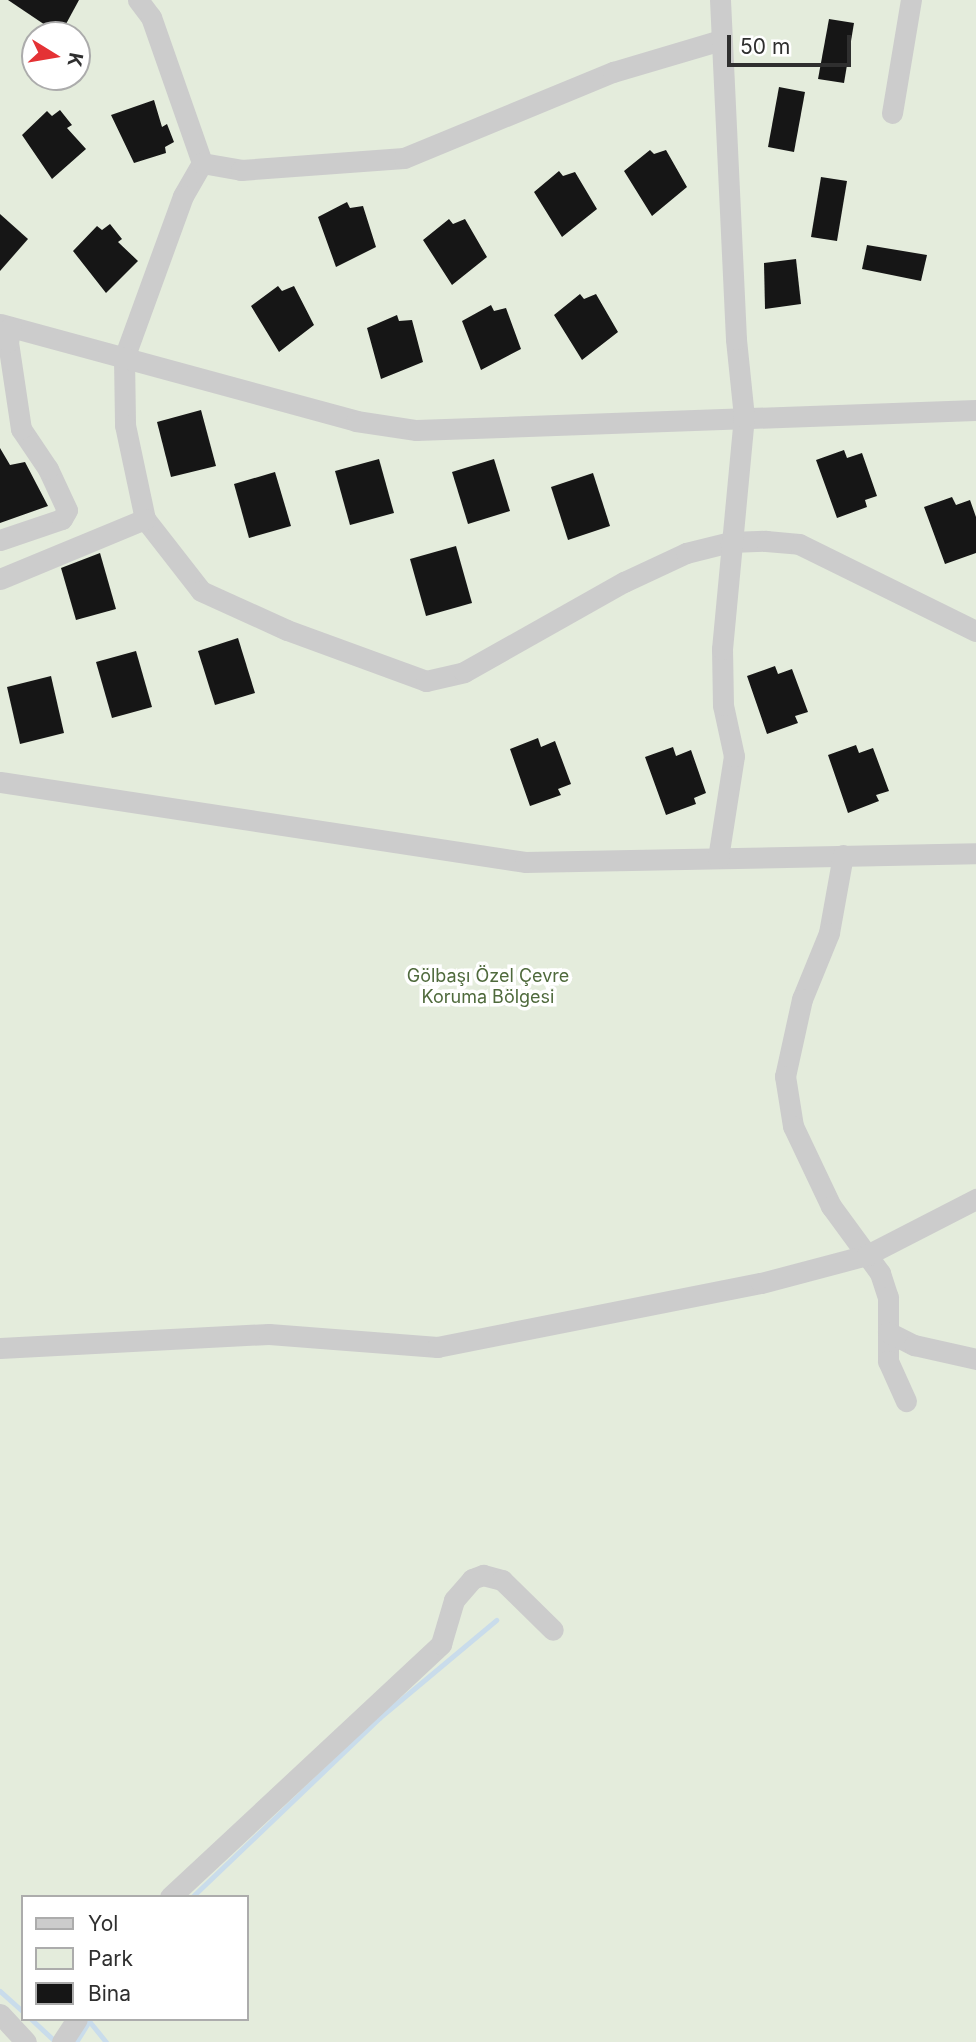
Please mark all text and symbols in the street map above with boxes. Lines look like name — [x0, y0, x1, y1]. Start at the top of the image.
north arrow — [21, 21, 91, 91]
scale bar — [731, 21, 855, 65]
text: 50 m — [740, 34, 790, 59]
text: K — [63, 51, 88, 69]
park label: Gölbaşı Özel Çevre Koruma Bölgesi — [407, 966, 569, 1009]
legend — [21, 1895, 248, 2021]
text: Yol — [88, 1911, 118, 1936]
text: Park — [88, 1946, 133, 1971]
text: Bina — [88, 1981, 131, 2006]

